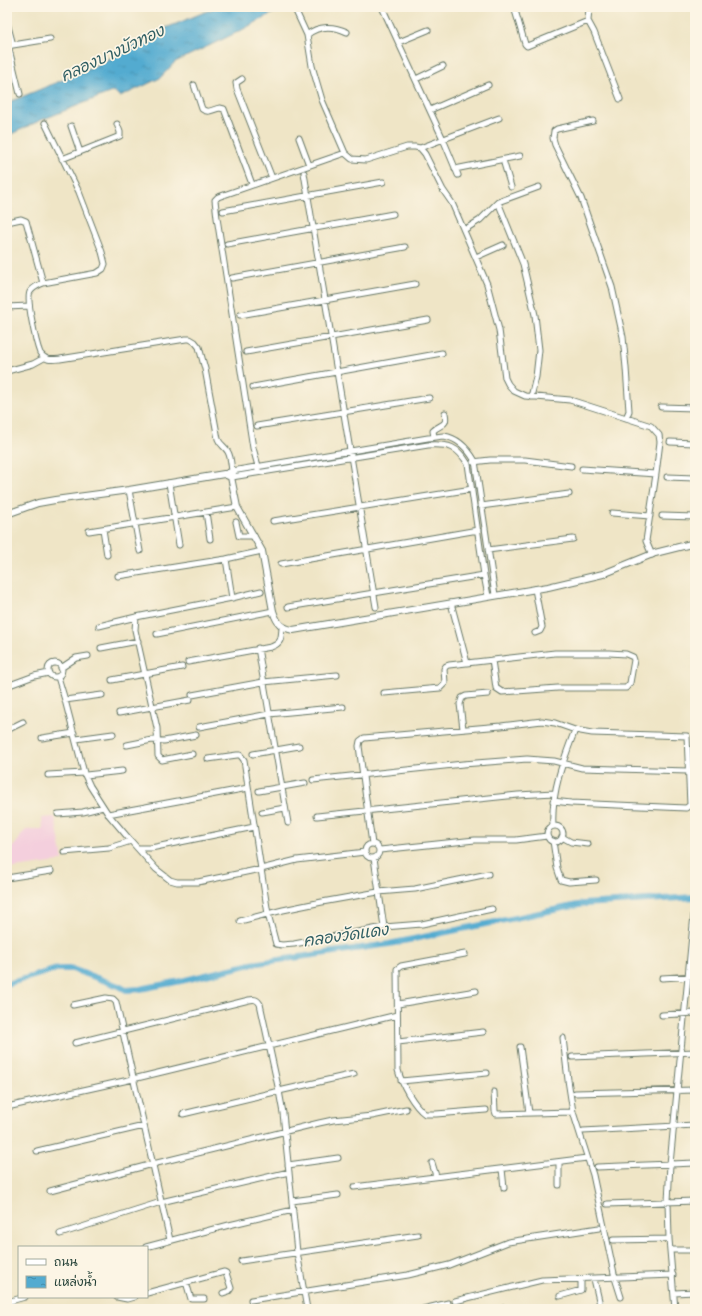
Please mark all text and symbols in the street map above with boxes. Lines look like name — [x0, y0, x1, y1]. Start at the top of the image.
water label: คลองบางบัวทอง — [57, 20, 170, 89]
water label: คลองวัดแดง — [302, 919, 392, 954]
legend — [18, 1246, 148, 1298]
text: ถนน — [54, 1255, 78, 1272]
text: แหล่งน้ำ — [54, 1271, 97, 1292]

